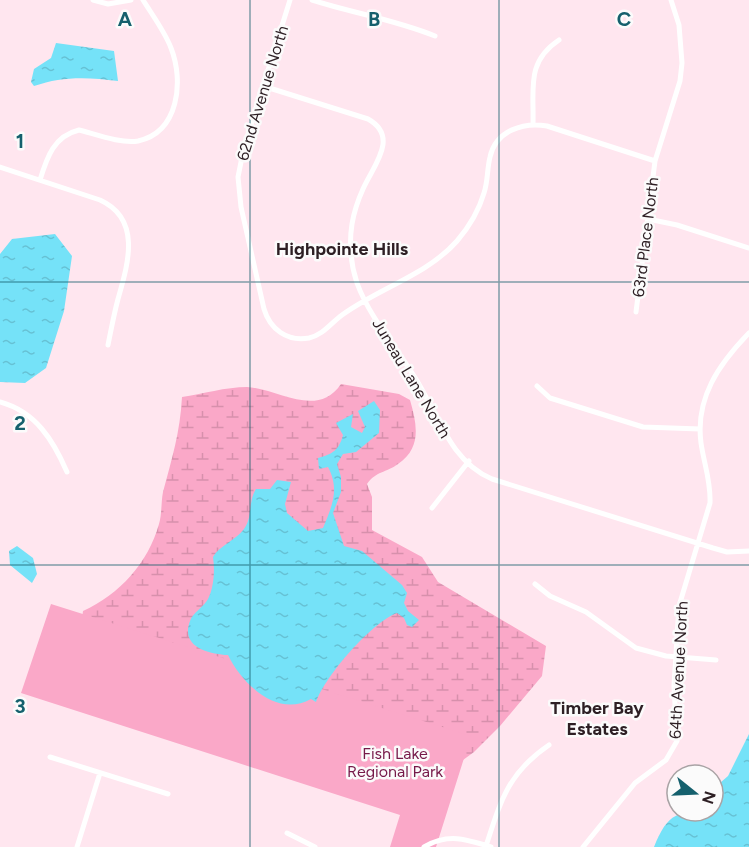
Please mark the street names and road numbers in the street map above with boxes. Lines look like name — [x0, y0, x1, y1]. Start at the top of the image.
street label: 62nd Avenue North — [233, 23, 292, 163]
street label: 63rd Place North — [629, 176, 662, 298]
street label: Juneau Lane North — [368, 315, 455, 442]
street label: 64th Avenue North — [665, 601, 692, 739]

